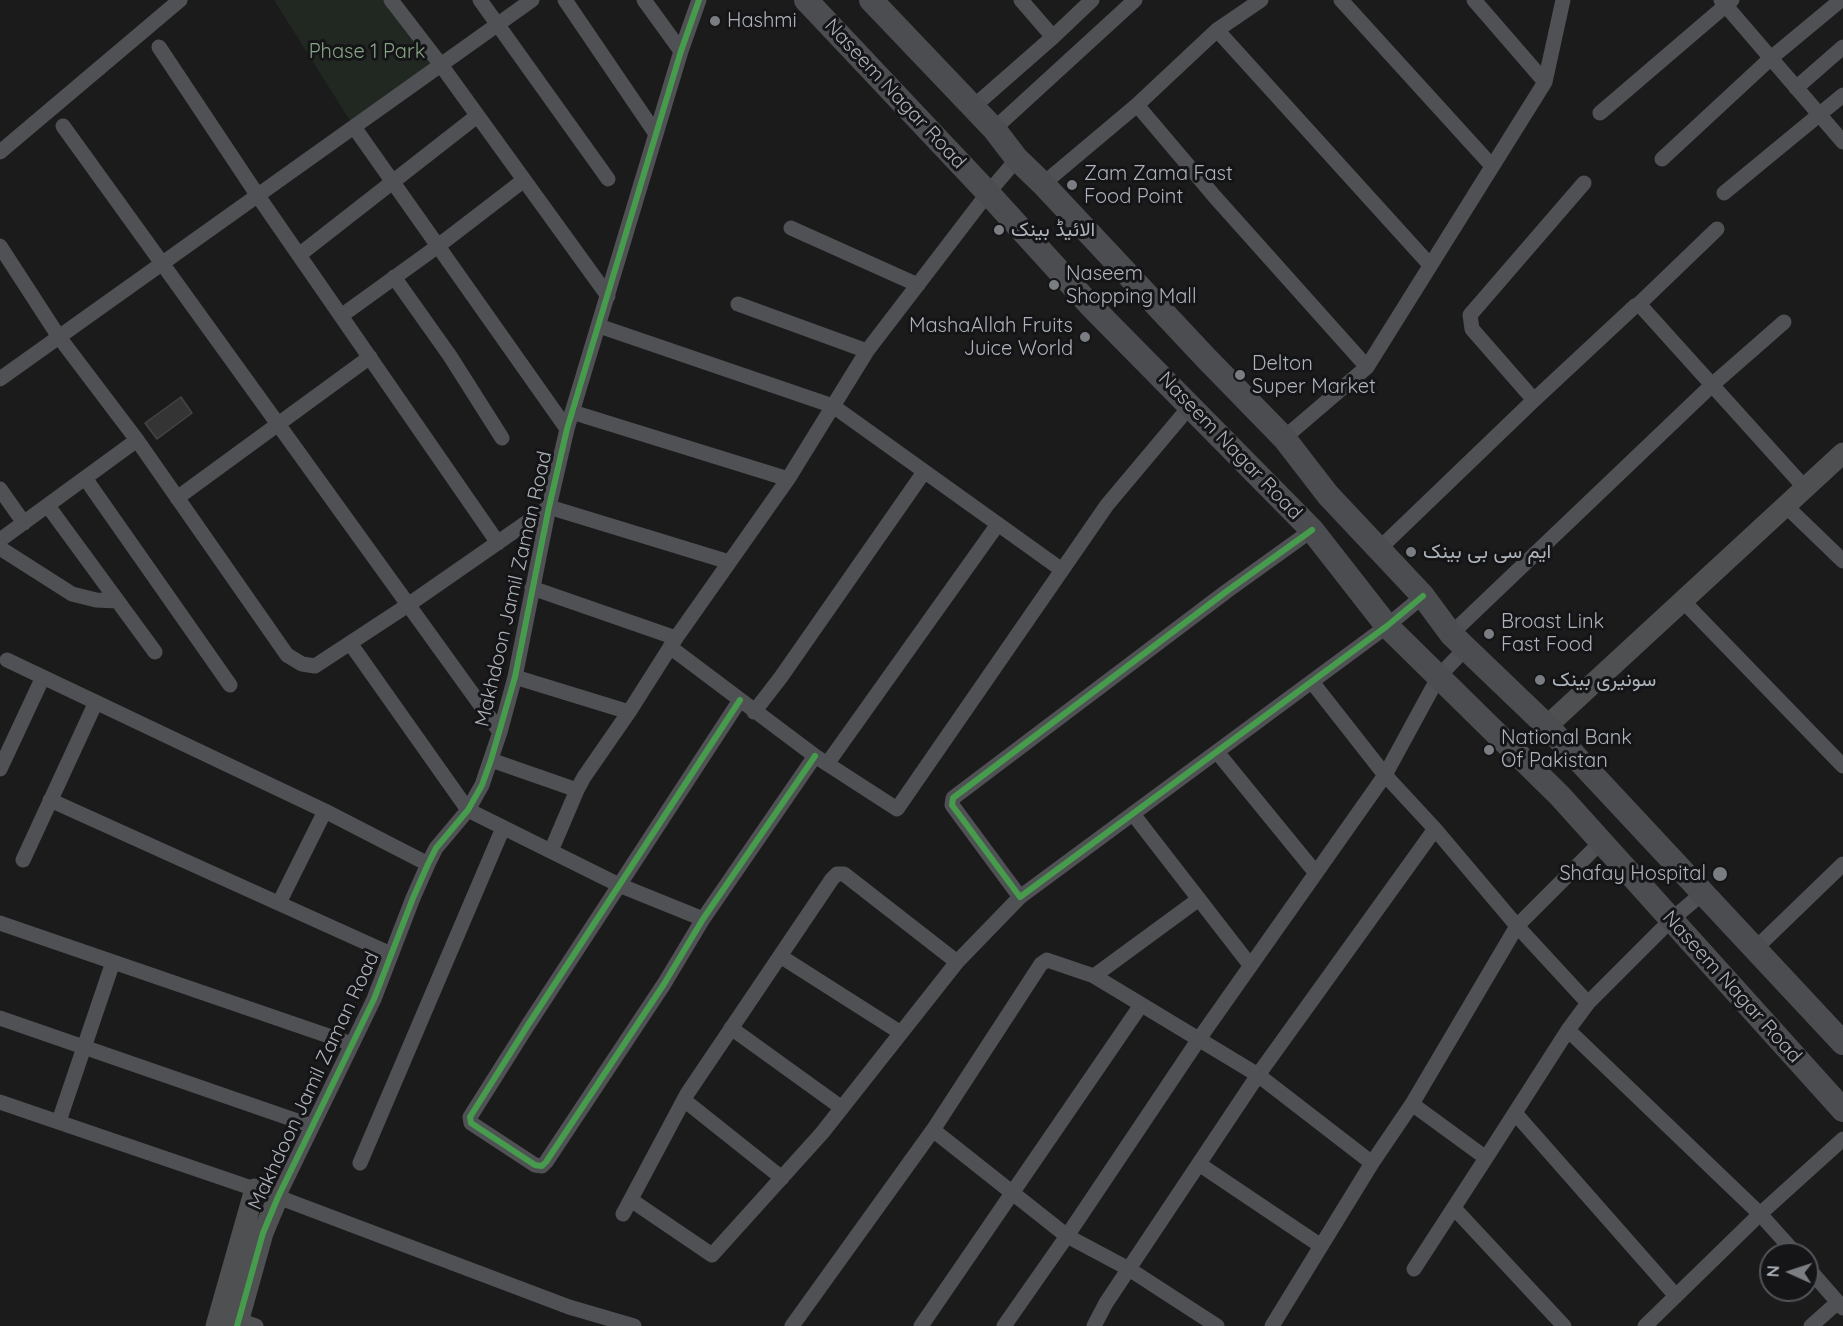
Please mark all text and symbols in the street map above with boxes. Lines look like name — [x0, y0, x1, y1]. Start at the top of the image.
place label: Hashmi — [727, 9, 797, 33]
marker: Hashmi — [708, 14, 722, 28]
street label: Naseem Nagar Road — [819, 14, 971, 174]
park label: Phase 1 Park — [309, 40, 425, 64]
place label: Zam Zama Fast Food Point — [1084, 162, 1233, 209]
marker: Zam Zama Fast Food Point — [1065, 178, 1079, 192]
place label: الائیڈ بینک — [1011, 218, 1095, 242]
marker: الائیڈ بینک — [992, 223, 1006, 237]
place label: Naseem Shopping Mall — [1066, 262, 1197, 309]
marker: Naseem Shopping Mall — [1047, 278, 1061, 292]
place label: MashaAllah Fruits Juice World — [909, 314, 1073, 361]
marker: MashaAllah Fruits Juice World — [1078, 330, 1092, 344]
place label: Delton Super Market — [1252, 352, 1376, 399]
street label: Naseem Nagar Road — [1153, 367, 1307, 525]
marker: Delton Super Market — [1233, 368, 1247, 382]
street label: Makhdoon Jamil Zaman Road — [471, 449, 557, 729]
place label: ایم سی بی بینک — [1423, 540, 1551, 564]
marker: ایم سی بی بینک — [1404, 545, 1418, 559]
place label: Broast Link Fast Food — [1501, 610, 1604, 657]
marker: Broast Link Fast Food — [1482, 627, 1496, 641]
place label: سونیری بینک — [1552, 668, 1656, 692]
marker: سونیری بینک — [1533, 673, 1547, 687]
place label: National Bank Of Pakistan — [1501, 726, 1632, 773]
marker: National Bank Of Pakistan — [1482, 743, 1496, 757]
place label: Shafay Hospital — [1559, 862, 1706, 886]
marker: Shafay Hospital — [1711, 865, 1729, 883]
street label: Naseem Nagar Road — [1657, 906, 1807, 1068]
street label: Makhdoon Jamil Zaman Road — [244, 948, 384, 1214]
north arrow — [1759, 1242, 1819, 1302]
text: N — [1763, 1265, 1783, 1278]

